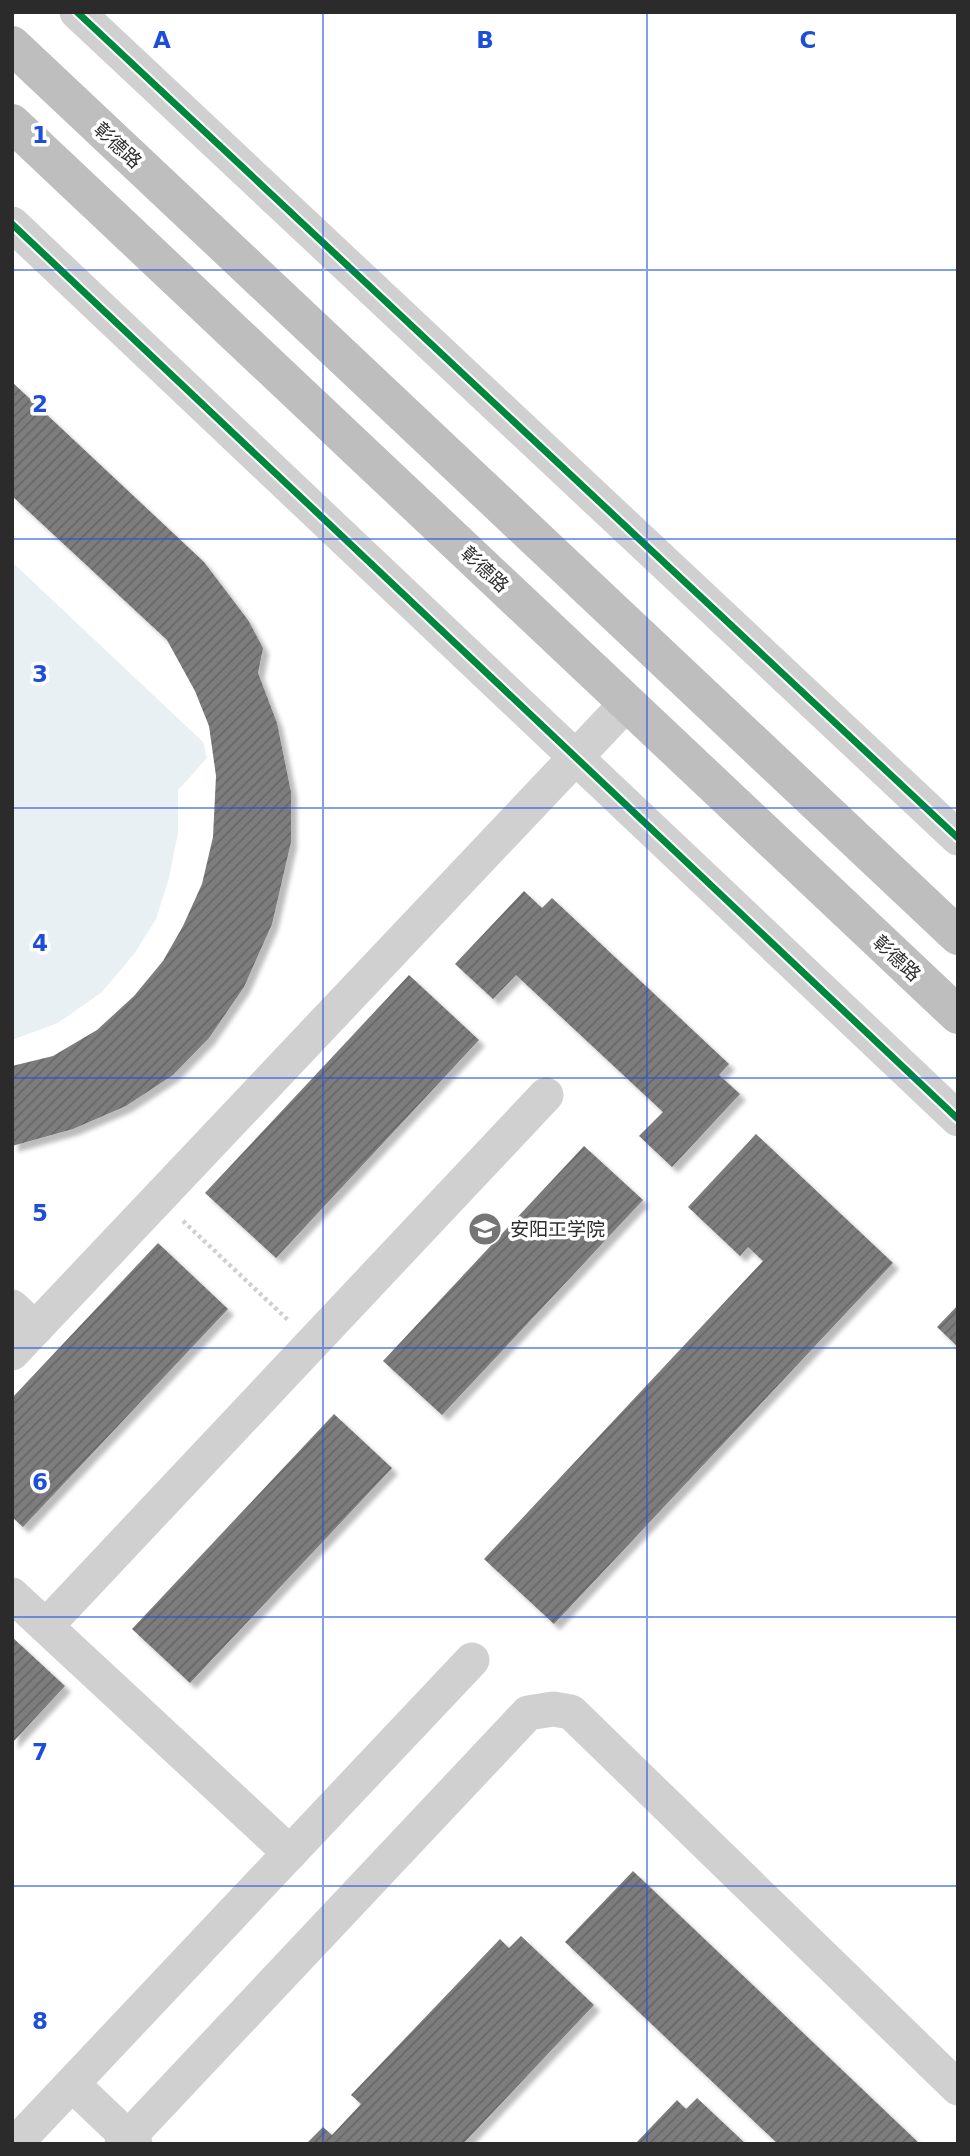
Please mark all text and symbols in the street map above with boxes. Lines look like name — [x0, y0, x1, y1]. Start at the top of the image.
text: A — [153, 27, 171, 53]
text: B — [476, 27, 494, 53]
text: C — [800, 27, 816, 53]
street label: 彰德路 — [90, 118, 146, 172]
text: 1 — [32, 122, 48, 148]
text: 2 — [32, 391, 48, 417]
street label: 彰德路 — [457, 542, 513, 596]
text: 3 — [32, 661, 48, 687]
text: 4 — [32, 930, 48, 956]
street label: 彰德路 — [869, 931, 925, 985]
text: 5 — [32, 1200, 48, 1226]
school or university icon: 安阳工学院 — [466, 1210, 504, 1248]
place label: 安阳工学院 — [510, 1218, 605, 1240]
text: 6 — [32, 1469, 48, 1495]
text: 7 — [32, 1739, 48, 1765]
text: 8 — [32, 2008, 48, 2034]

